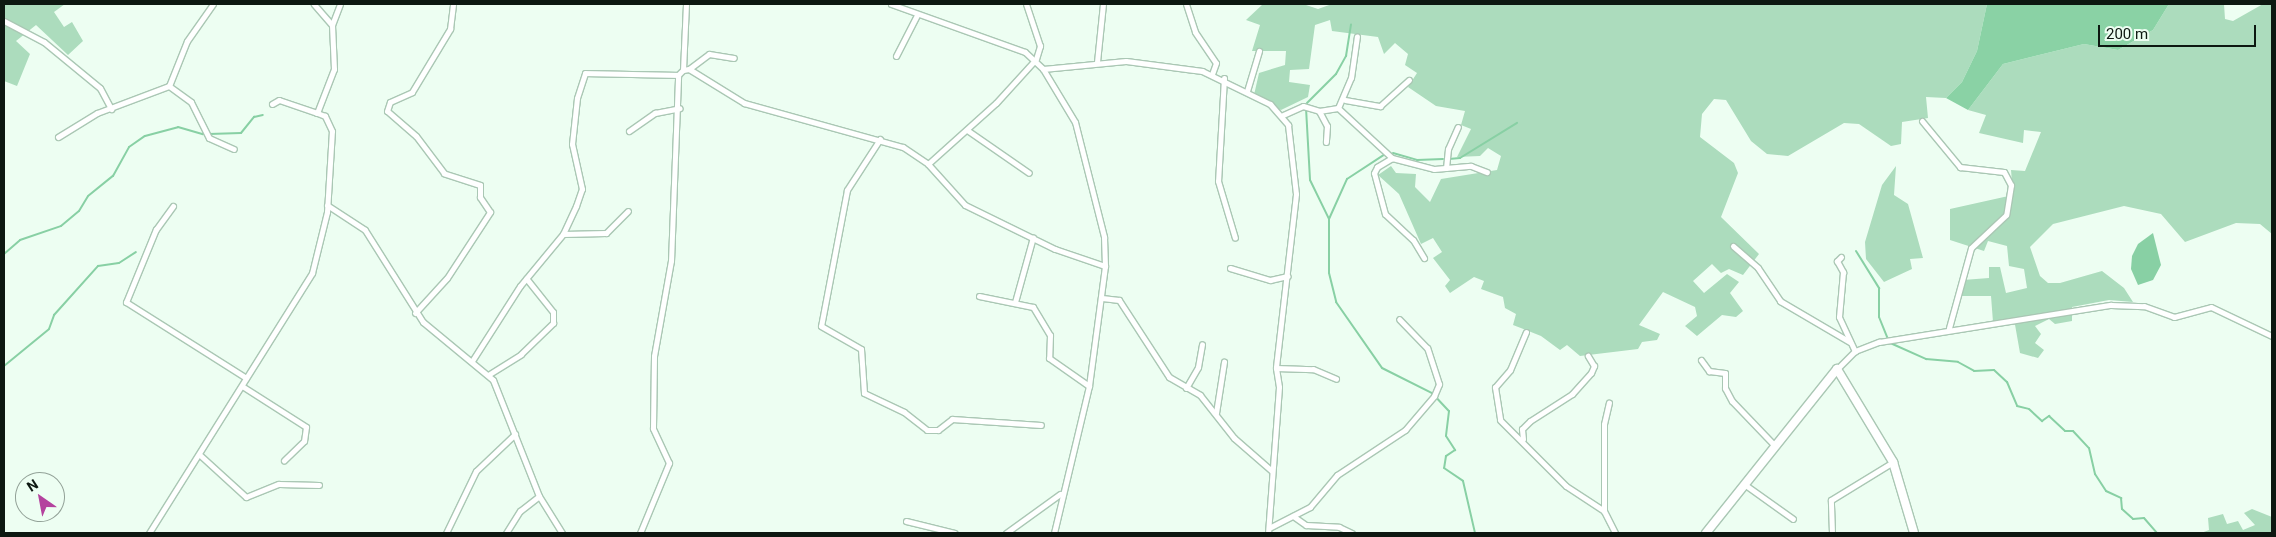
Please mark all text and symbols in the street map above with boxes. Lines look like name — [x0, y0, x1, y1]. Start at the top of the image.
scale bar — [2101, 15, 2258, 47]
text: 200 m — [2106, 25, 2148, 43]
north arrow — [15, 472, 65, 522]
text: N — [24, 476, 41, 495]

